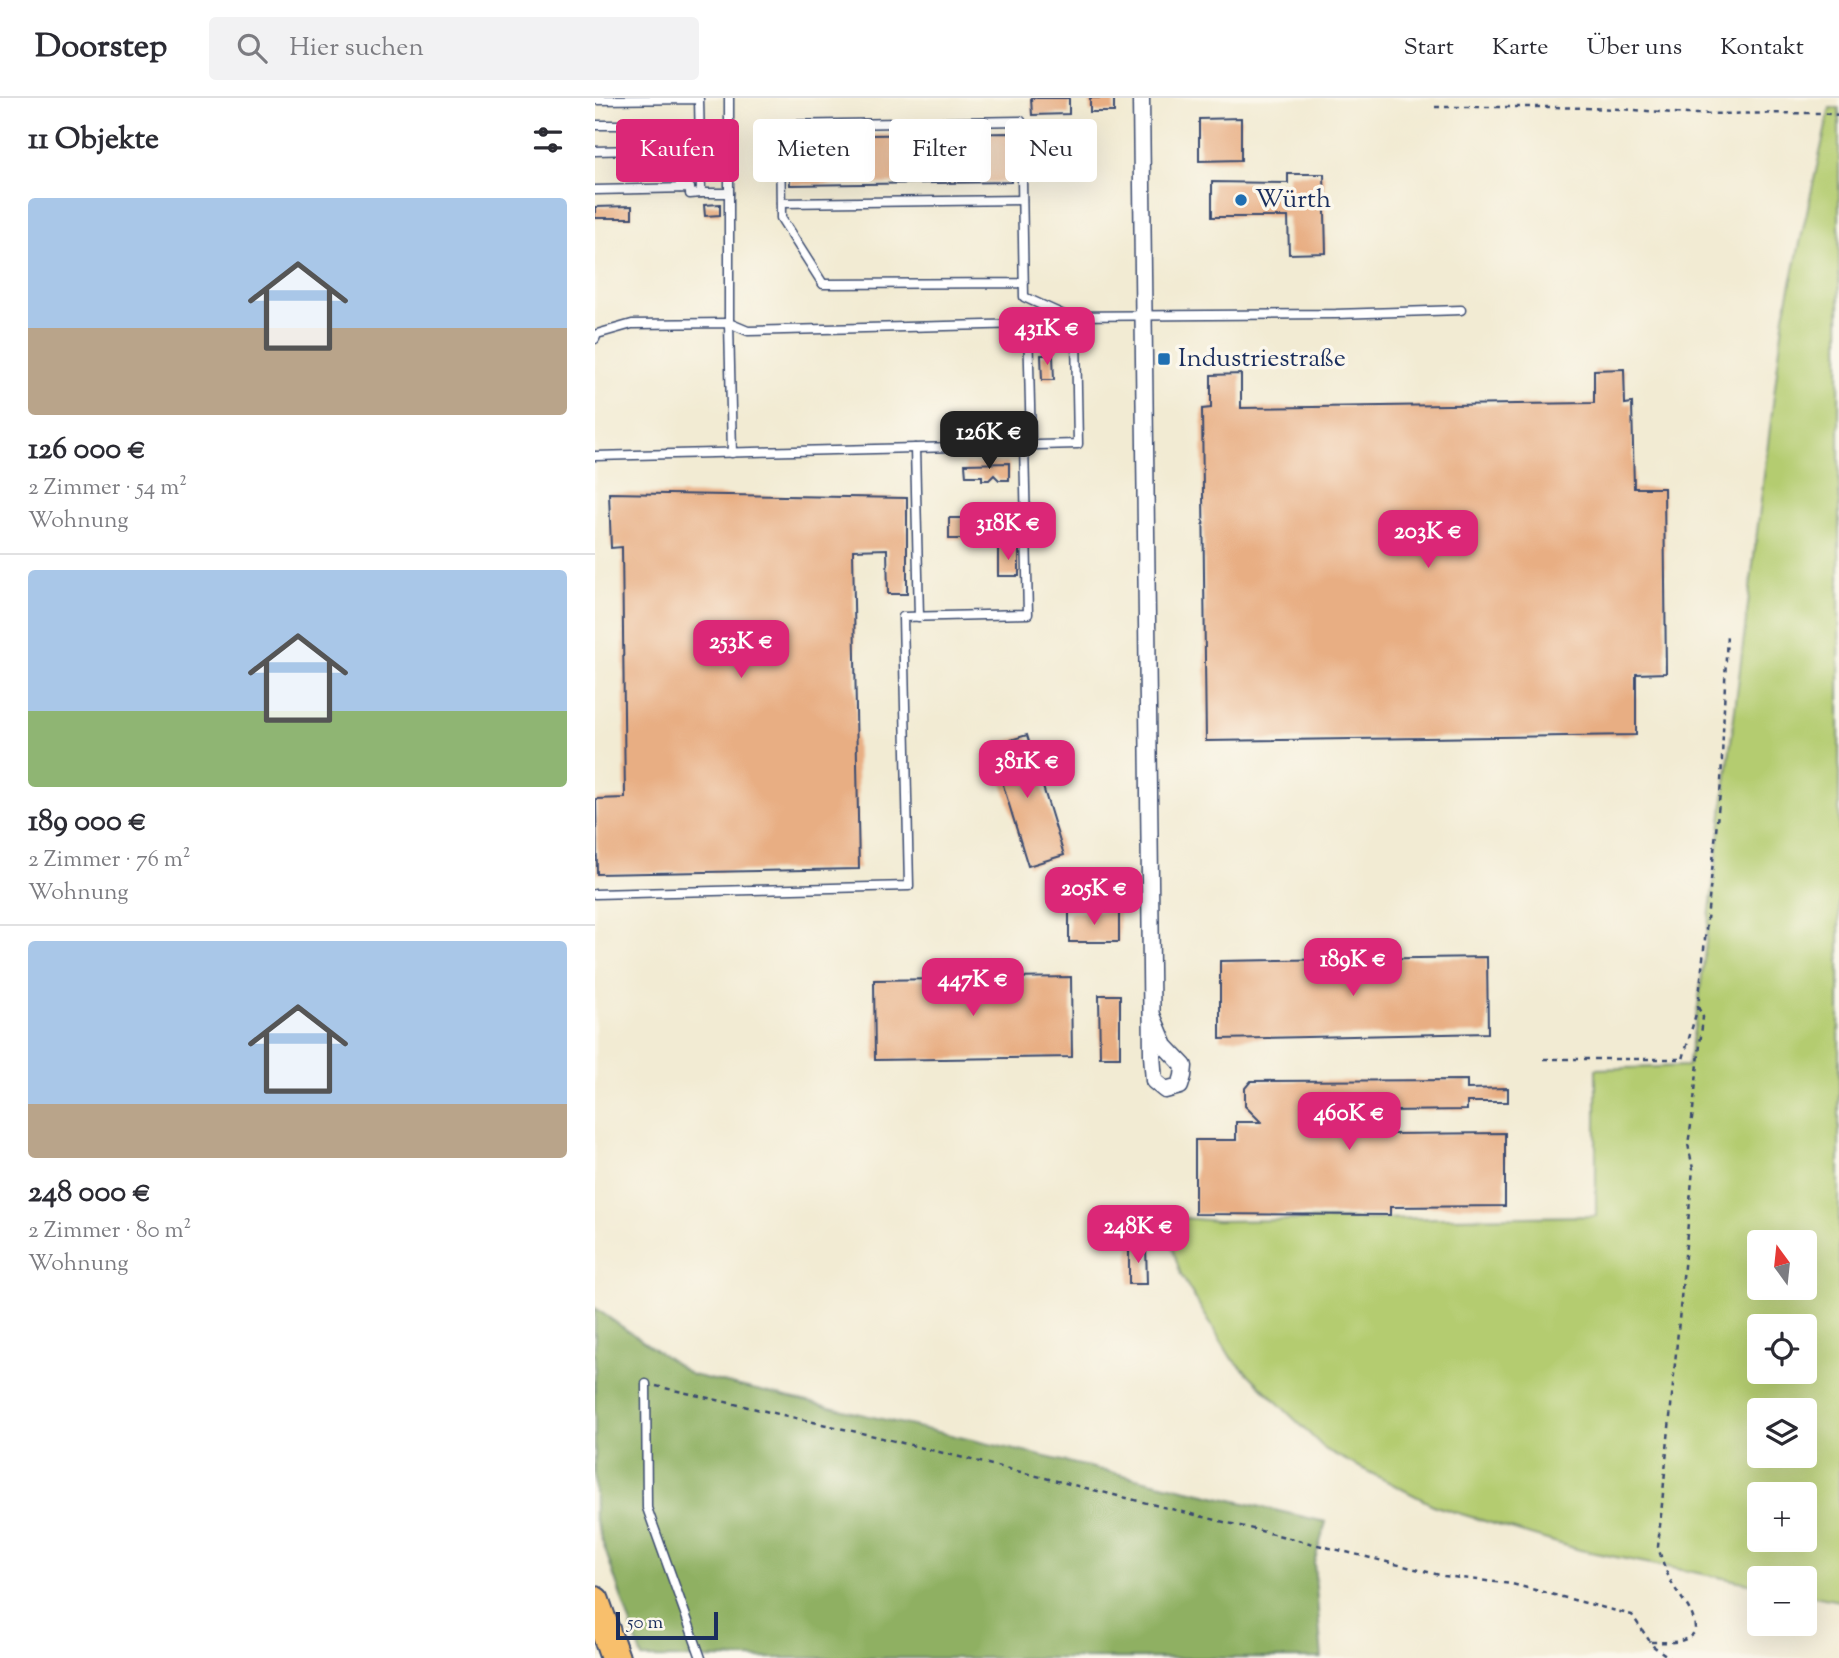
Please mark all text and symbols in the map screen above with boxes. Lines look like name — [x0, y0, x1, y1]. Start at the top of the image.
search box — [209, 17, 699, 80]
text: Doorstep — [35, 24, 167, 72]
icon: search — [233, 29, 271, 67]
text: Hier suchen — [289, 30, 424, 67]
text: Start — [1403, 31, 1454, 65]
text: Karte — [1492, 31, 1548, 65]
text: Über uns — [1586, 31, 1682, 65]
text: Kontakt — [1720, 31, 1804, 65]
text: 11 Objekte — [28, 119, 159, 162]
chip: Kaufen — [616, 119, 739, 182]
chip: Mieten — [753, 119, 875, 182]
chip: Filter — [889, 119, 991, 182]
chip: Neu — [1005, 119, 1097, 182]
icon: filters — [529, 121, 567, 159]
place label: Würth — [1255, 182, 1331, 219]
marker: Würth — [1233, 192, 1249, 208]
icon: home — [235, 243, 361, 369]
pin: 431K € — [990, 308, 1104, 367]
text: 431K € — [1015, 313, 1079, 346]
place label: Industriestraße — [1178, 341, 1346, 378]
marker: Industriestraße — [1156, 351, 1172, 367]
pin: 126K € — [932, 412, 1046, 471]
text: 126K € — [956, 417, 1022, 450]
text: 126 000 € — [28, 429, 146, 472]
text: 2 Zimmer · 54 m² — [28, 472, 187, 505]
pin: 318K € — [951, 503, 1065, 562]
text: Wohnung — [28, 505, 128, 538]
text: 318K € — [976, 508, 1040, 541]
pin: 203K € — [1371, 510, 1485, 570]
text: 203K € — [1394, 516, 1462, 549]
icon: home — [235, 615, 361, 741]
pin: 253K € — [684, 620, 798, 680]
text: 253K € — [709, 626, 773, 659]
pin: 381K € — [970, 740, 1084, 800]
text: 381K € — [995, 746, 1059, 779]
text: 189 000 € — [28, 801, 147, 844]
text: 2 Zimmer · 76 m² — [28, 844, 191, 877]
pin: 205K € — [1037, 868, 1151, 927]
text: 205K € — [1061, 873, 1127, 906]
text: Wohnung — [28, 877, 128, 910]
pin: 189K € — [1296, 939, 1410, 998]
text: 189K € — [1320, 944, 1386, 977]
pin: 447K € — [916, 958, 1030, 1018]
text: 447K € — [938, 964, 1008, 997]
icon: home — [235, 986, 361, 1112]
pin: 460K € — [1292, 1093, 1406, 1152]
text: 460K € — [1314, 1098, 1384, 1131]
text: 248 000 € — [28, 1172, 151, 1215]
pin: 248K € — [1081, 1206, 1195, 1265]
text: 248K € — [1103, 1211, 1173, 1244]
text: 2 Zimmer · 80 m² — [28, 1215, 191, 1248]
north arrow — [1747, 1230, 1817, 1300]
map controls — [1747, 1230, 1817, 1636]
text: Wohnung — [28, 1248, 128, 1281]
button: locate — [1747, 1314, 1817, 1384]
button: layers — [1747, 1398, 1817, 1468]
button: + — [1747, 1482, 1817, 1552]
button: − — [1747, 1566, 1817, 1636]
scale bar — [616, 1609, 717, 1641]
text: 50 m — [627, 1610, 663, 1637]

